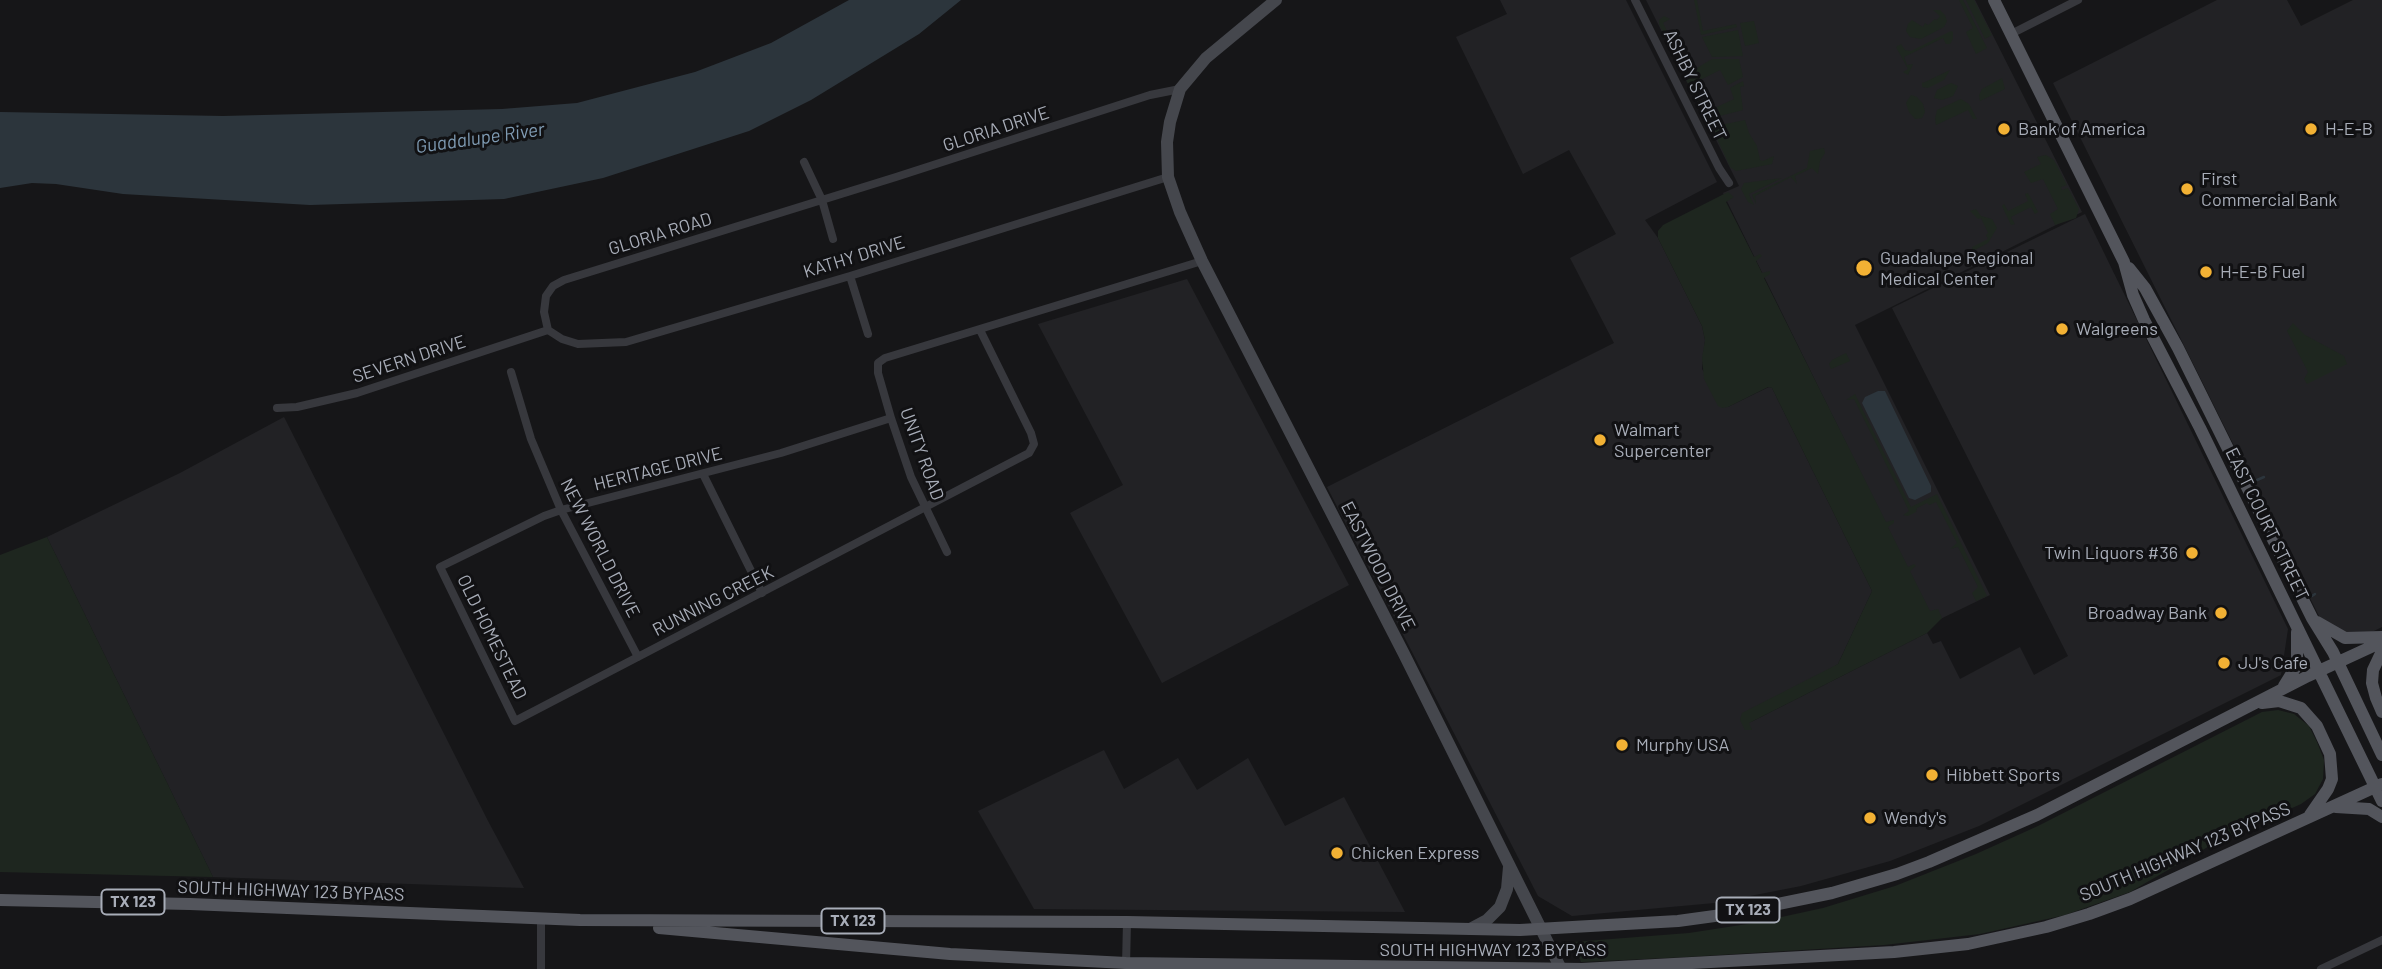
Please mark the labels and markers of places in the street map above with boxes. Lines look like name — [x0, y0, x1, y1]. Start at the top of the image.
place label: Bank of America — [2018, 118, 2145, 140]
place label: H-E-B — [2325, 118, 2373, 140]
marker: Bank of America — [1996, 121, 2012, 137]
marker: H-E-B — [2303, 121, 2319, 137]
place label: First Commercial Bank — [2201, 168, 2337, 210]
marker: First Commercial Bank — [2179, 181, 2195, 197]
place label: Guadalupe Regional Medical Center — [1880, 247, 2033, 290]
marker: Guadalupe Regional Medical Center — [1854, 258, 1874, 278]
place label: H-E-B Fuel — [2220, 261, 2305, 283]
marker: H-E-B Fuel — [2198, 264, 2214, 280]
place label: Walgreens — [2076, 318, 2158, 340]
marker: Walgreens — [2054, 321, 2070, 337]
place label: Walmart Supercenter — [1614, 419, 1711, 462]
marker: Walmart Supercenter — [1592, 432, 1608, 448]
place label: Twin Liquors #36 — [2044, 542, 2178, 564]
marker: Twin Liquors #36 — [2184, 545, 2200, 561]
place label: Broadway Bank — [2088, 602, 2207, 624]
marker: Broadway Bank — [2213, 605, 2229, 621]
place label: JJ's Cafe — [2238, 652, 2308, 674]
marker: JJ's Cafe — [2216, 655, 2232, 671]
place label: Murphy USA — [1636, 734, 1730, 756]
marker: Murphy USA — [1614, 737, 1630, 753]
place label: Hibbett Sports — [1946, 764, 2060, 786]
marker: Hibbett Sports — [1924, 767, 1940, 783]
place label: Wendy's — [1884, 807, 1947, 829]
marker: Wendy's — [1862, 810, 1878, 826]
place label: Chicken Express — [1351, 842, 1480, 864]
marker: Chicken Express — [1329, 845, 1345, 861]

